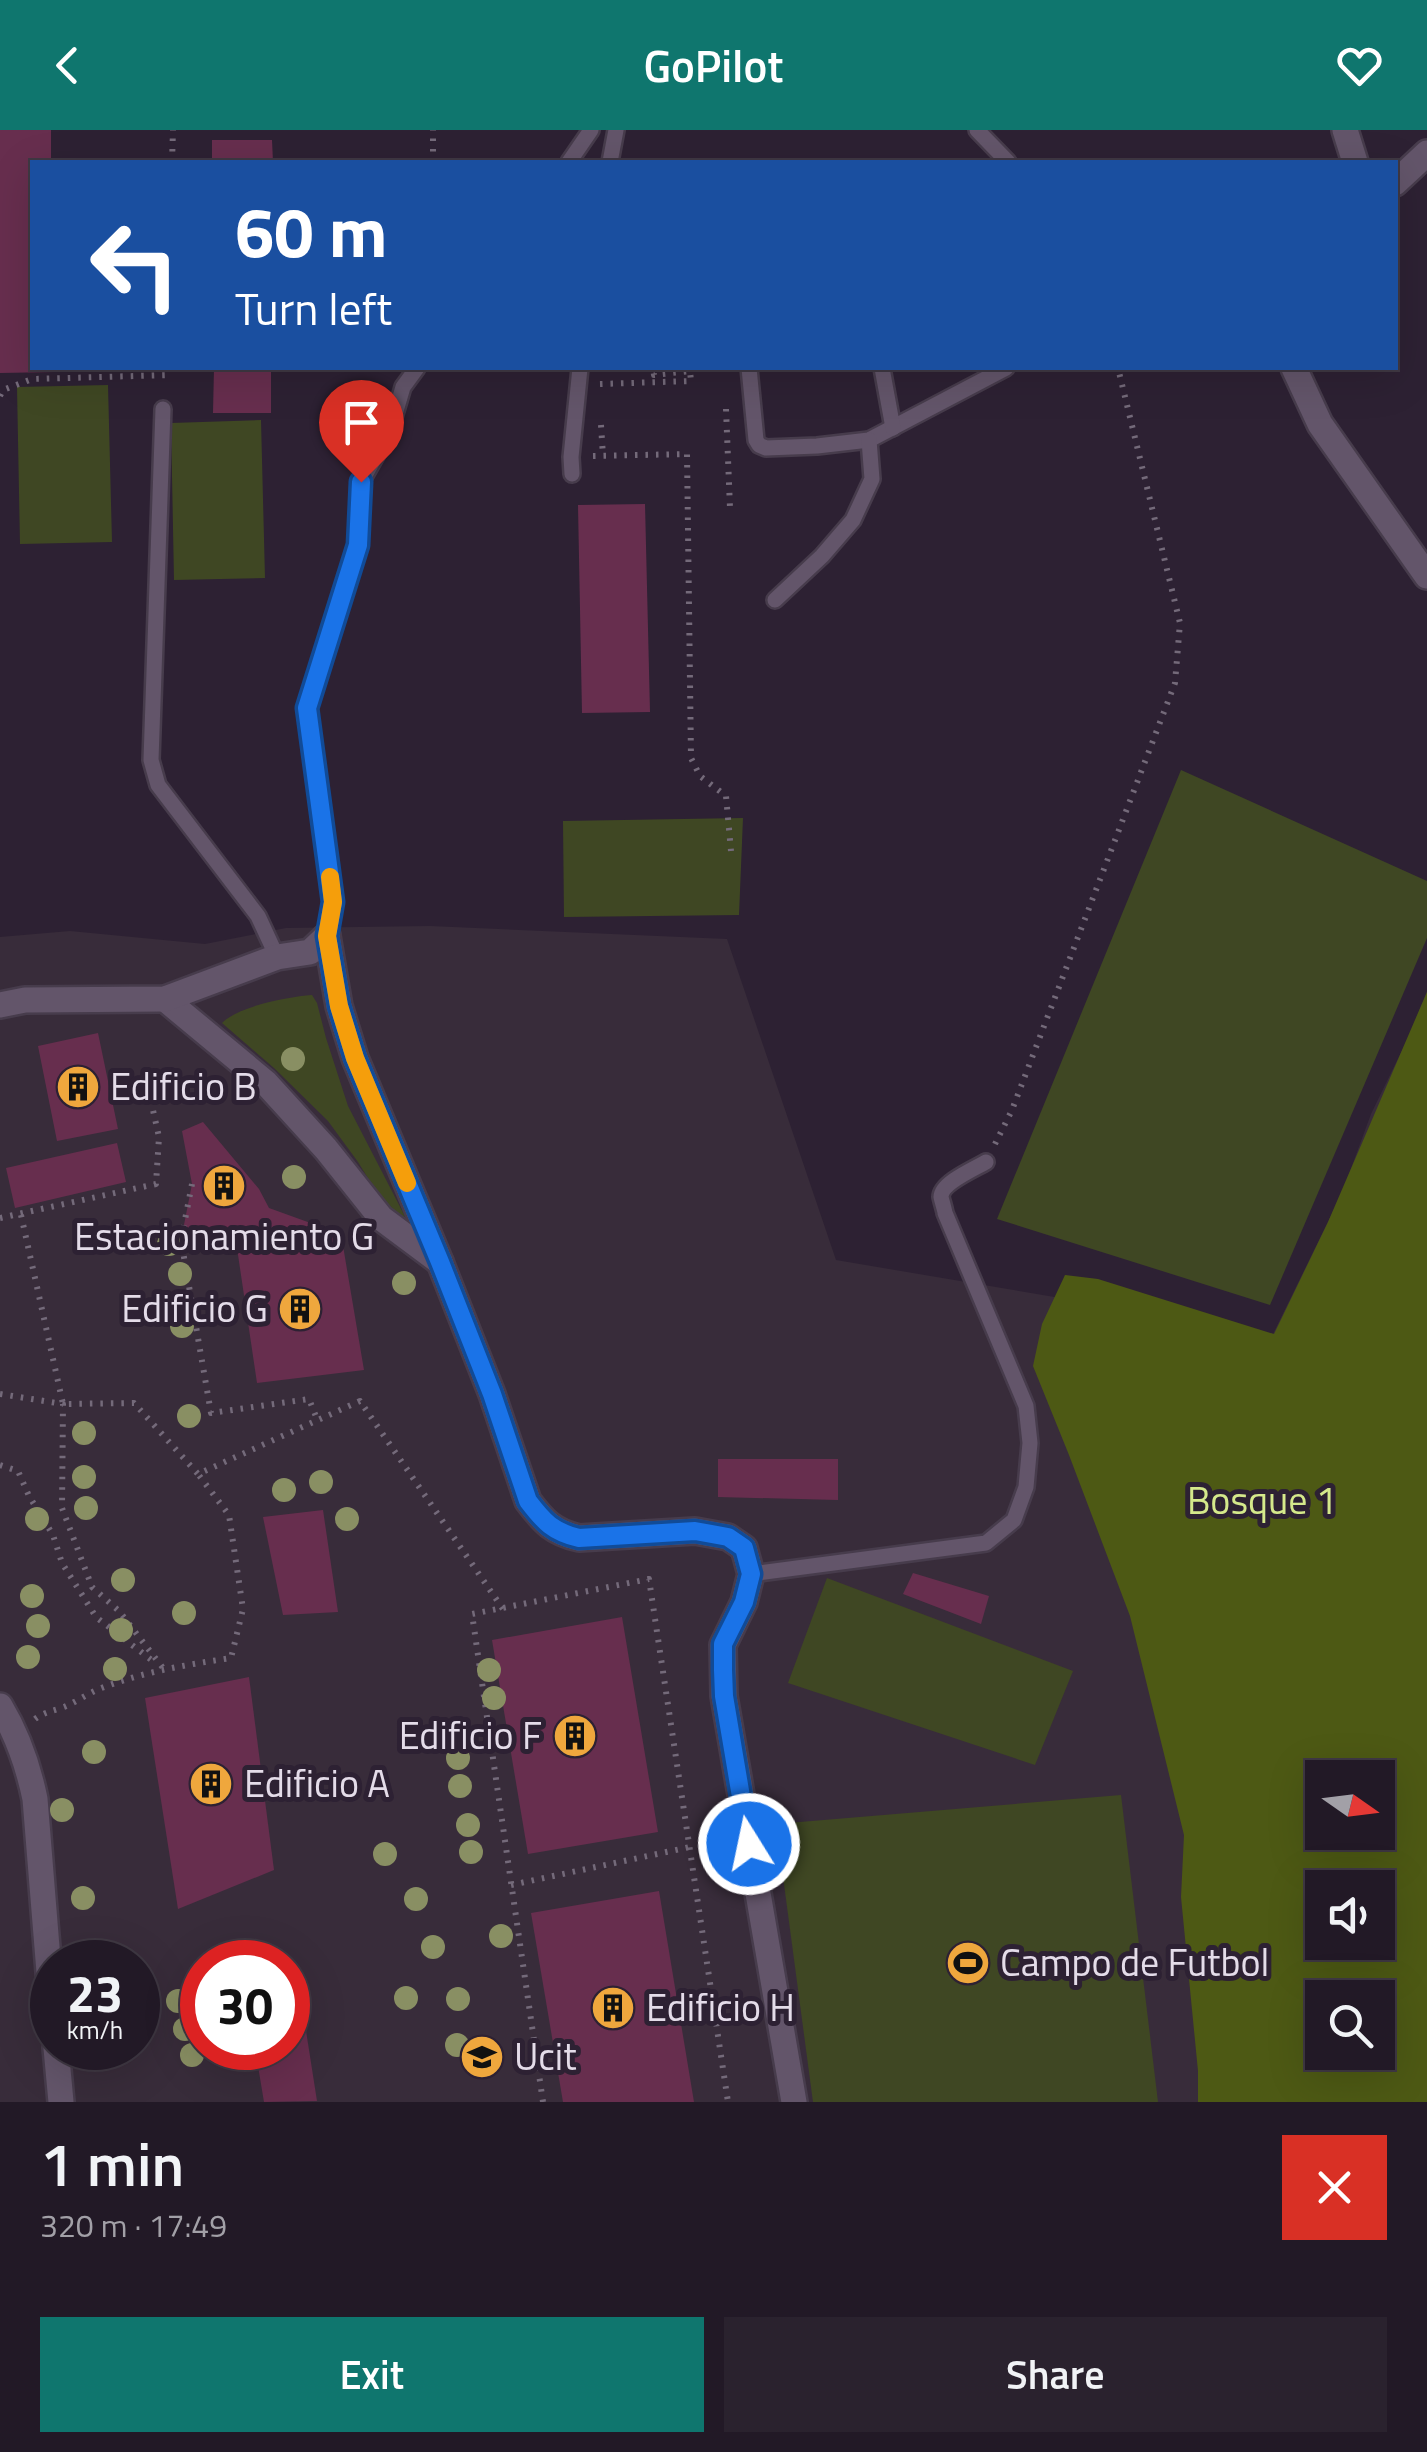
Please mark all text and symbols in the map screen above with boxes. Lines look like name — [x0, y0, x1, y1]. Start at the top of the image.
text: GoPilot — [644, 31, 783, 99]
icon: back — [40, 38, 95, 93]
icon: heart — [1332, 38, 1387, 93]
text: 60 m — [235, 178, 388, 284]
icon: left — [70, 200, 200, 330]
text: Turn left — [235, 274, 392, 342]
pin — [319, 380, 404, 483]
icon: arrive — [334, 395, 389, 450]
place label: Edificio B — [110, 1057, 257, 1115]
building icon: Edificio B — [55, 1064, 101, 1110]
building icon: Estacionamiento G — [201, 1163, 247, 1209]
place label: Estacionamiento G — [74, 1207, 374, 1265]
place label: Edificio G — [121, 1279, 268, 1337]
building icon: Edificio G — [277, 1286, 323, 1332]
park label: Bosque 1 — [1187, 1471, 1337, 1529]
place label: Edificio F — [399, 1706, 542, 1764]
building icon: Edificio F — [552, 1713, 598, 1759]
place label: Edificio A — [244, 1754, 390, 1812]
north arrow — [1305, 1760, 1395, 1850]
map controls — [1305, 1760, 1395, 2070]
building icon: Edificio A — [188, 1761, 234, 1807]
position arrow — [697, 1792, 801, 1896]
button: sound — [1305, 1870, 1395, 1960]
place label: Campo de Futbol — [1000, 1933, 1269, 1991]
speed limit sign: 30 — [180, 1940, 310, 2070]
sports icon: Campo de Futbol — [945, 1940, 991, 1986]
text: 23 — [67, 1955, 123, 2031]
place label: Edificio H — [646, 1978, 795, 2036]
button: search — [1305, 1980, 1395, 2070]
building icon: Edificio H — [590, 1985, 636, 2031]
text: km/h — [67, 2011, 123, 2049]
place label: Ucit — [514, 2027, 577, 2085]
school or university icon: Ucit — [459, 2034, 505, 2080]
text: 1 min — [40, 2118, 184, 2209]
button: close — [1282, 2135, 1387, 2240]
text: 320 m · 17:49 — [40, 2201, 227, 2249]
button: Exit — [40, 2317, 704, 2432]
button: Share — [724, 2317, 1387, 2432]

